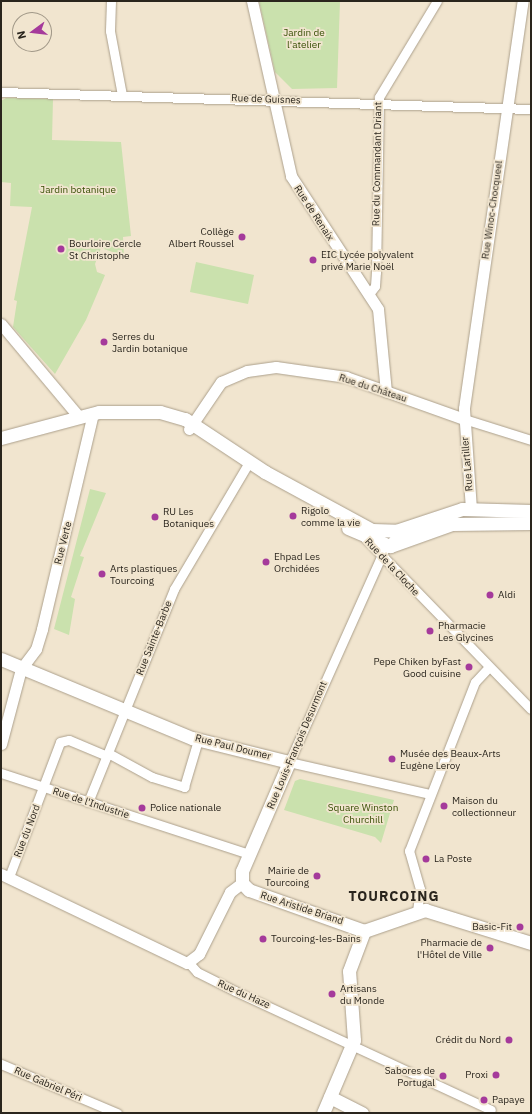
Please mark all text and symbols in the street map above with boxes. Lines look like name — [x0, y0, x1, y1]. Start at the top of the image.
north arrow — [12, 12, 52, 52]
park label: Jardin de l'atelier — [283, 26, 325, 50]
text: N — [14, 29, 29, 41]
street label: Rue de Guisnes — [231, 92, 301, 106]
street label: Rue du Commandant Driant — [370, 102, 384, 226]
street label: Rue Winoc-Chocqueel — [479, 160, 505, 260]
street label: Rue de Renaix — [292, 183, 336, 243]
park label: Jardin botanique — [40, 184, 116, 196]
place label: Collège Albert Roussel — [169, 225, 234, 248]
marker: Collège Albert Roussel — [237, 232, 247, 242]
place label: Bourloire Cercle St Christophe — [69, 237, 141, 260]
marker: Bourloire Cercle St Christophe — [56, 244, 66, 254]
place label: EIC Lycée polyvalent privé Marie Noël — [321, 248, 414, 272]
marker: EIC Lycée polyvalent privé Marie Noël — [308, 255, 318, 265]
place label: Serres du Jardin botanique — [112, 330, 188, 354]
marker: Serres du Jardin botanique — [99, 337, 109, 347]
street label: Rue du Château — [337, 371, 409, 405]
street label: Rue Lartiller — [459, 436, 475, 492]
place label: Rigolo comme la vie — [301, 504, 360, 528]
place label: RU Les Botaniques — [163, 505, 214, 528]
marker: Rigolo comme la vie — [288, 511, 298, 521]
marker: RU Les Botaniques — [150, 512, 160, 522]
street label: Rue Verte — [52, 520, 74, 566]
street label: Rue de la Cloche — [362, 536, 422, 598]
place label: Ehpad Les Orchidées — [274, 550, 320, 574]
marker: Ehpad Les Orchidées — [261, 557, 271, 567]
place label: Arts plastiques Tourcoing — [110, 562, 177, 586]
marker: Arts plastiques Tourcoing — [97, 569, 107, 579]
place label: Aldi — [498, 589, 515, 601]
marker: Aldi — [485, 590, 495, 600]
street label: Rue Sainte-Barbe — [134, 599, 174, 677]
place label: Pharmacie Les Glycines — [438, 619, 494, 642]
marker: Pharmacie Les Glycines — [425, 626, 435, 636]
place label: Pepe Chiken byFast Good cuisine — [373, 655, 461, 678]
marker: Pepe Chiken byFast Good cuisine — [464, 662, 474, 672]
street label: Rue Louis-François Desurmont — [265, 679, 329, 811]
street label: Rue Paul Doumer — [194, 732, 272, 762]
place label: Musée des Beaux-Arts Eugène Leroy — [400, 747, 501, 770]
marker: Musée des Beaux-Arts Eugène Leroy — [387, 754, 397, 764]
street label: Rue de l'Industrie — [51, 785, 131, 821]
place label: Maison du collectionneur — [452, 794, 516, 818]
park label: Square Winston Churchill — [328, 801, 398, 824]
marker: Maison du collectionneur — [439, 801, 449, 811]
place label: Police nationale — [150, 802, 221, 814]
street label: Rue du Nord — [11, 803, 43, 859]
marker: Police nationale — [137, 803, 147, 813]
place label: La Poste — [434, 853, 472, 865]
marker: La Poste — [421, 854, 431, 864]
place label: Mairie de Tourcoing — [265, 864, 309, 888]
marker: Mairie de Tourcoing — [312, 871, 322, 881]
district label: TOURCOING — [348, 888, 440, 904]
street label: Rue Aristide Briand — [259, 889, 345, 927]
place label: Basic-Fit — [472, 921, 512, 933]
marker: Basic-Fit — [515, 922, 525, 932]
place label: Tourcoing-les-Bains — [271, 933, 361, 945]
marker: Tourcoing-les-Bains — [258, 934, 268, 944]
place label: Pharmacie de l'Hôtel de Ville — [417, 936, 482, 960]
marker: Pharmacie de l'Hôtel de Ville — [485, 943, 495, 953]
street label: Rue du Haze — [216, 977, 272, 1011]
place label: Artisans du Monde — [340, 982, 385, 1006]
marker: Artisans du Monde — [327, 989, 337, 999]
place label: Crédit du Nord — [436, 1034, 501, 1046]
marker: Crédit du Nord — [504, 1035, 514, 1045]
street label: Rue Gabriel Péri — [12, 1064, 84, 1104]
place label: Sabores de Portugal — [385, 1064, 435, 1088]
place label: Proxi — [465, 1069, 488, 1081]
marker: Proxi — [491, 1070, 501, 1080]
marker: Sabores de Portugal — [438, 1071, 448, 1081]
place label: Papaye — [492, 1094, 525, 1106]
marker: Papaye — [479, 1095, 489, 1105]

